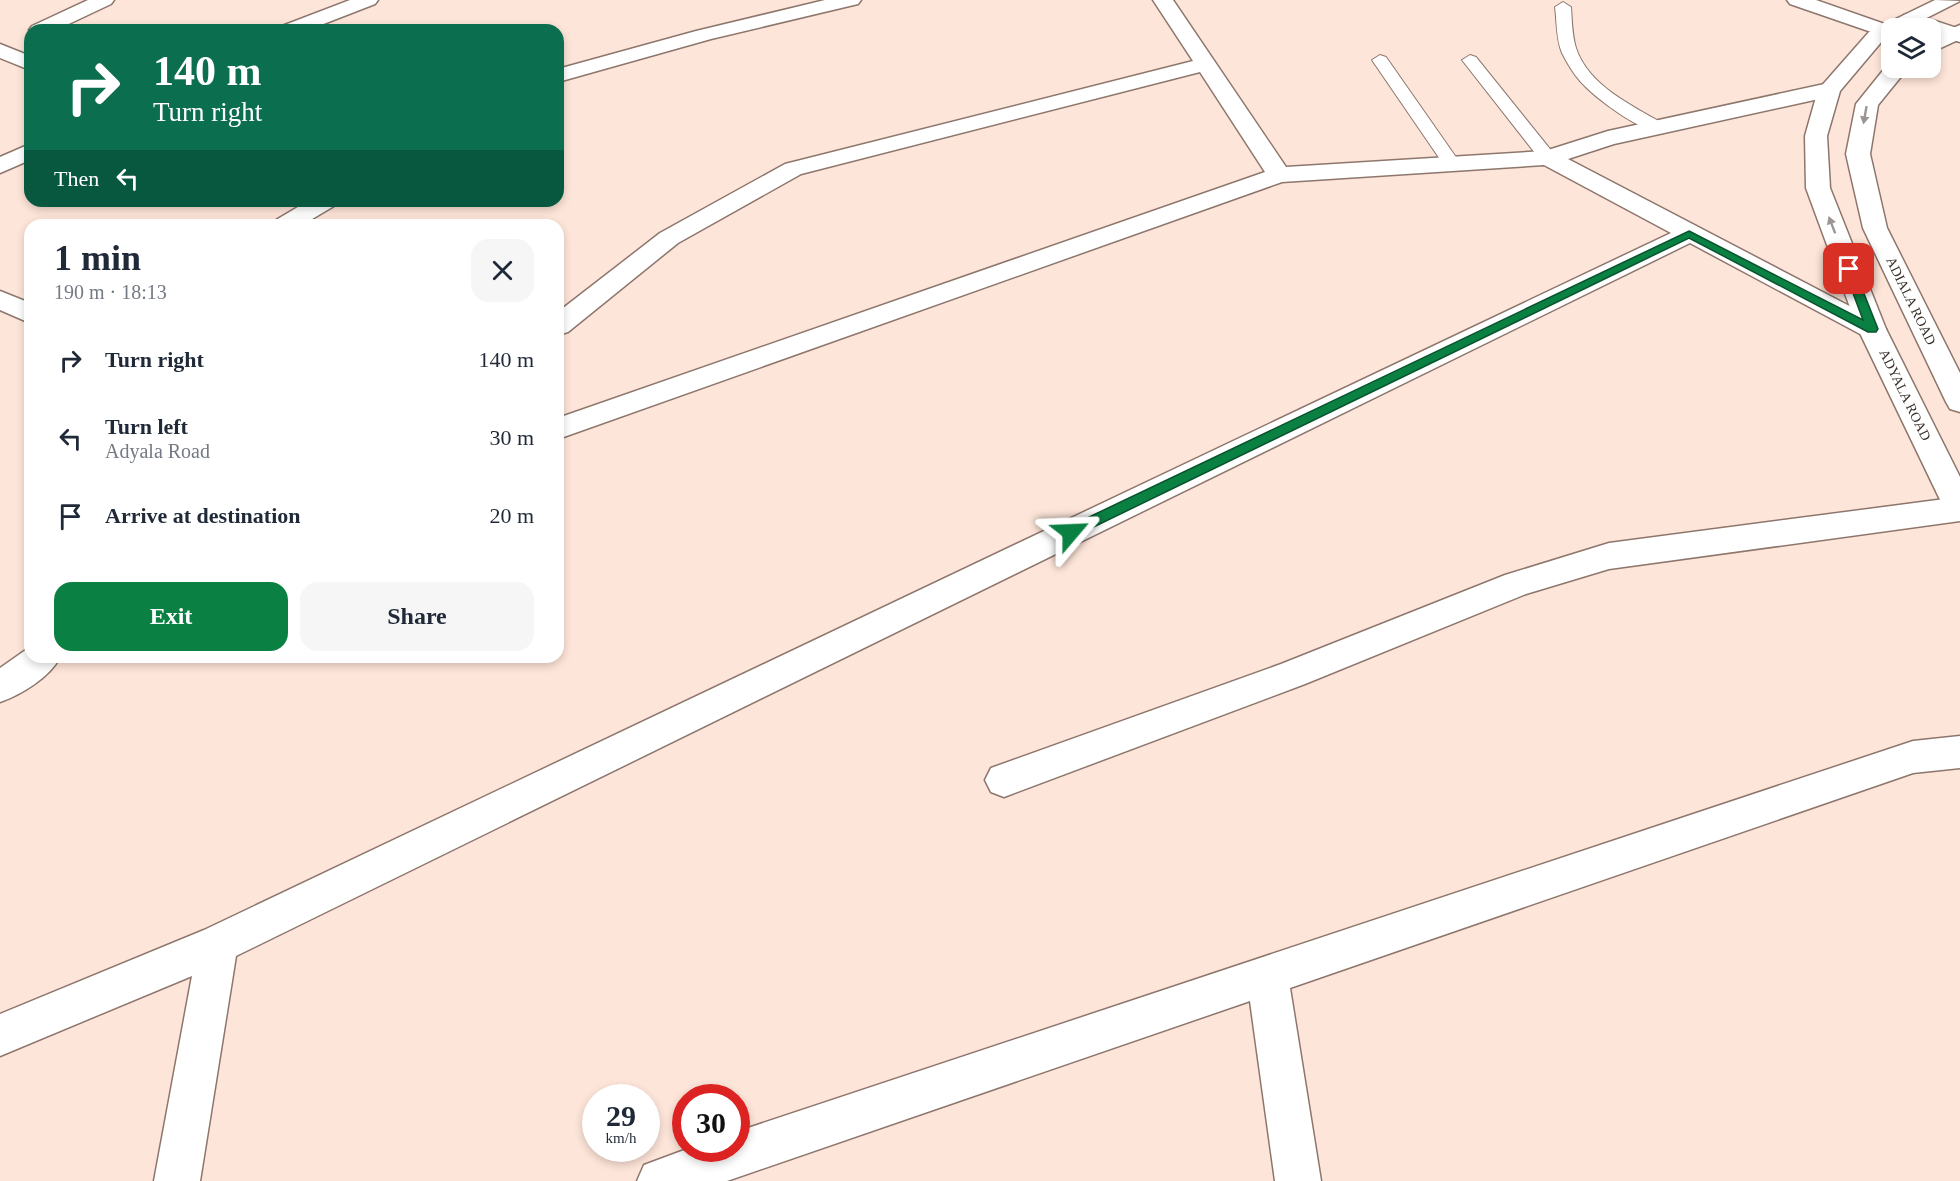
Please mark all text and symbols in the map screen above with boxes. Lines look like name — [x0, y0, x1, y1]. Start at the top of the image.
map controls — [1881, 18, 1941, 78]
button: layers — [1881, 18, 1941, 78]
icon: right — [54, 48, 132, 126]
text: 140 m — [153, 48, 262, 94]
text: Turn right — [153, 97, 262, 127]
one-way arrow — [1860, 106, 1869, 125]
icon: left — [111, 162, 144, 195]
text: Then — [54, 166, 99, 191]
one-way arrow — [1827, 216, 1836, 234]
text: 1 min — [54, 238, 141, 278]
button: close — [471, 239, 534, 302]
pin — [1823, 243, 1874, 294]
icon: arrive — [1832, 252, 1865, 285]
street label: ADIALA ROAD — [1883, 255, 1939, 347]
text: 190 m · 18:13 — [54, 281, 167, 303]
icon: right — [54, 344, 87, 377]
text: Turn right — [105, 347, 204, 372]
text: 140 m — [478, 347, 534, 372]
street label: ADYALA ROAD — [1876, 347, 1934, 443]
text: Turn left — [105, 414, 188, 439]
icon: left — [54, 422, 87, 455]
text: 30 m — [489, 425, 534, 450]
text: Adyala Road — [105, 440, 210, 462]
icon: arrive — [54, 500, 87, 533]
position arrow — [1039, 500, 1103, 564]
text: Arrive at destination — [105, 503, 301, 528]
text: 20 m — [489, 503, 534, 528]
button: Exit — [54, 582, 288, 651]
button: Share — [300, 582, 534, 651]
speed limit sign: 30 — [672, 1084, 750, 1162]
text: 29 — [606, 1099, 636, 1132]
text: km/h — [606, 1130, 636, 1146]

